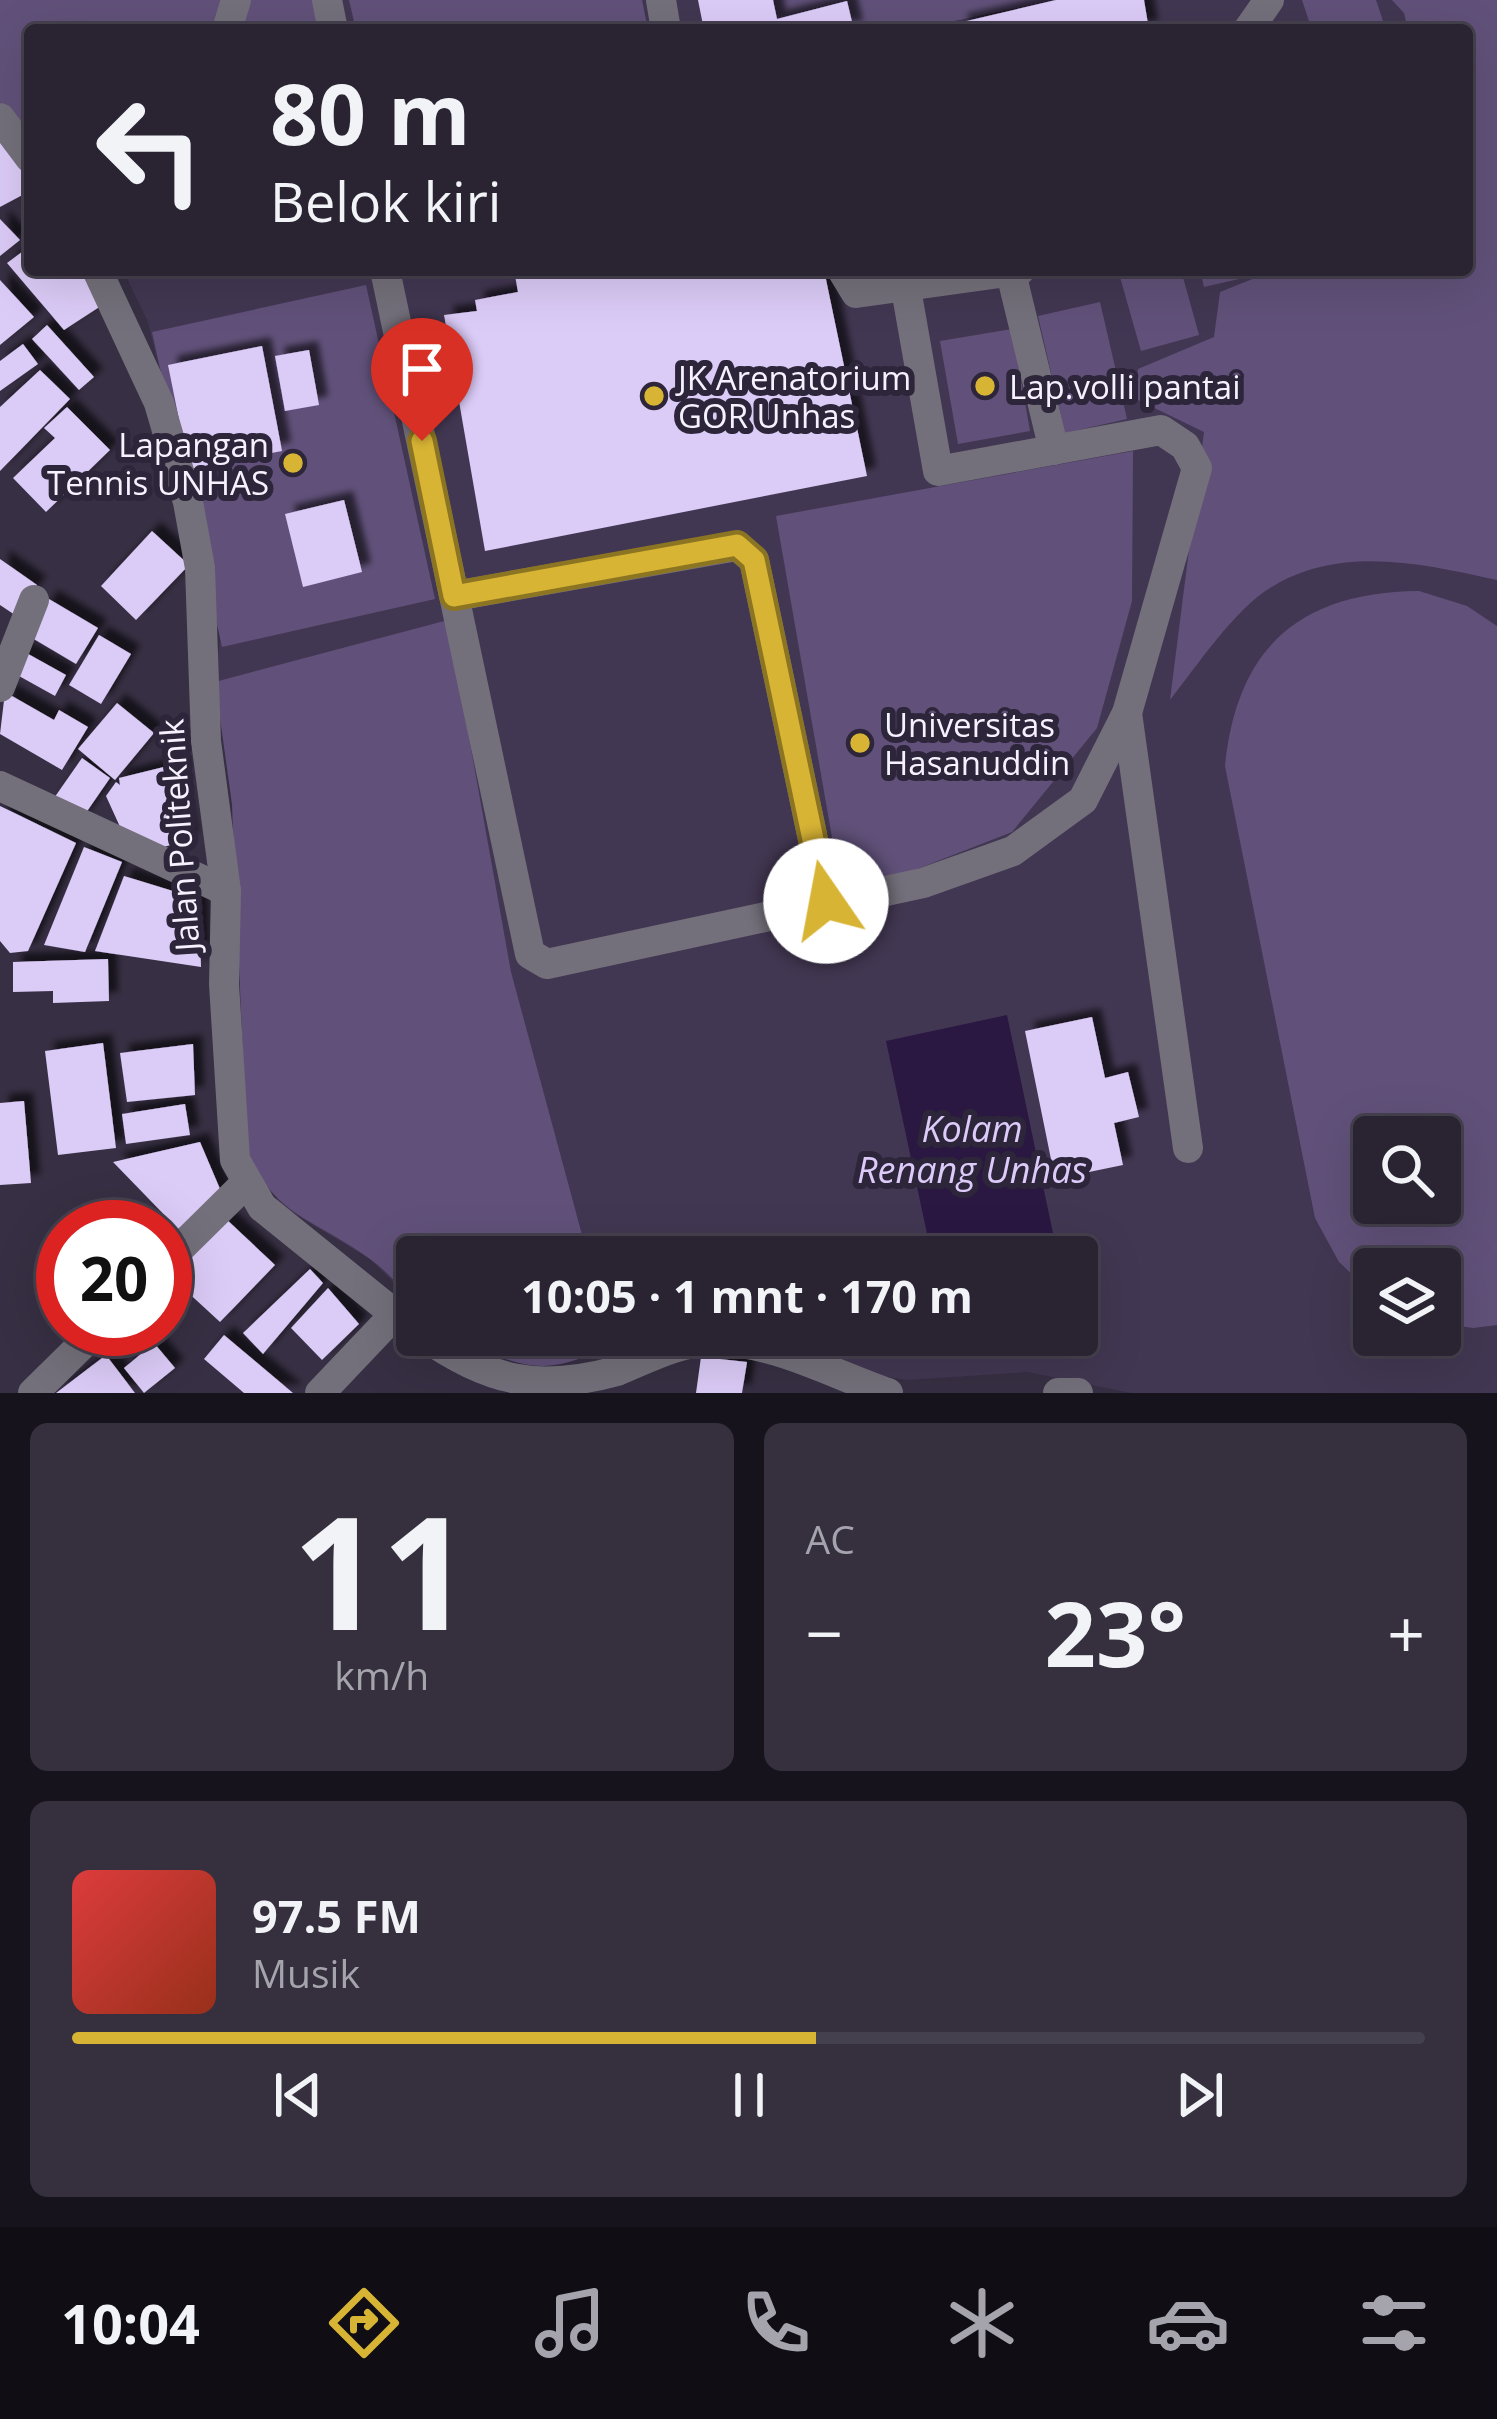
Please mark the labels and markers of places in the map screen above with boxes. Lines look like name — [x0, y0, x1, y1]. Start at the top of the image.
pin — [371, 318, 473, 441]
place label: JK Arenatorium GOR Unhas — [675, 355, 911, 438]
place label: Lap.volli pantai — [1009, 364, 1241, 409]
marker: Lap.volli pantai — [972, 373, 998, 399]
marker: JK Arenatorium GOR Unhas — [641, 383, 667, 409]
place label: Lapangan Tennis UNHAS — [47, 422, 269, 505]
marker: Lapangan Tennis UNHAS — [280, 450, 306, 476]
place label: Universitas Hasanuddin — [884, 702, 1070, 785]
marker: Universitas Hasanuddin — [847, 730, 873, 756]

